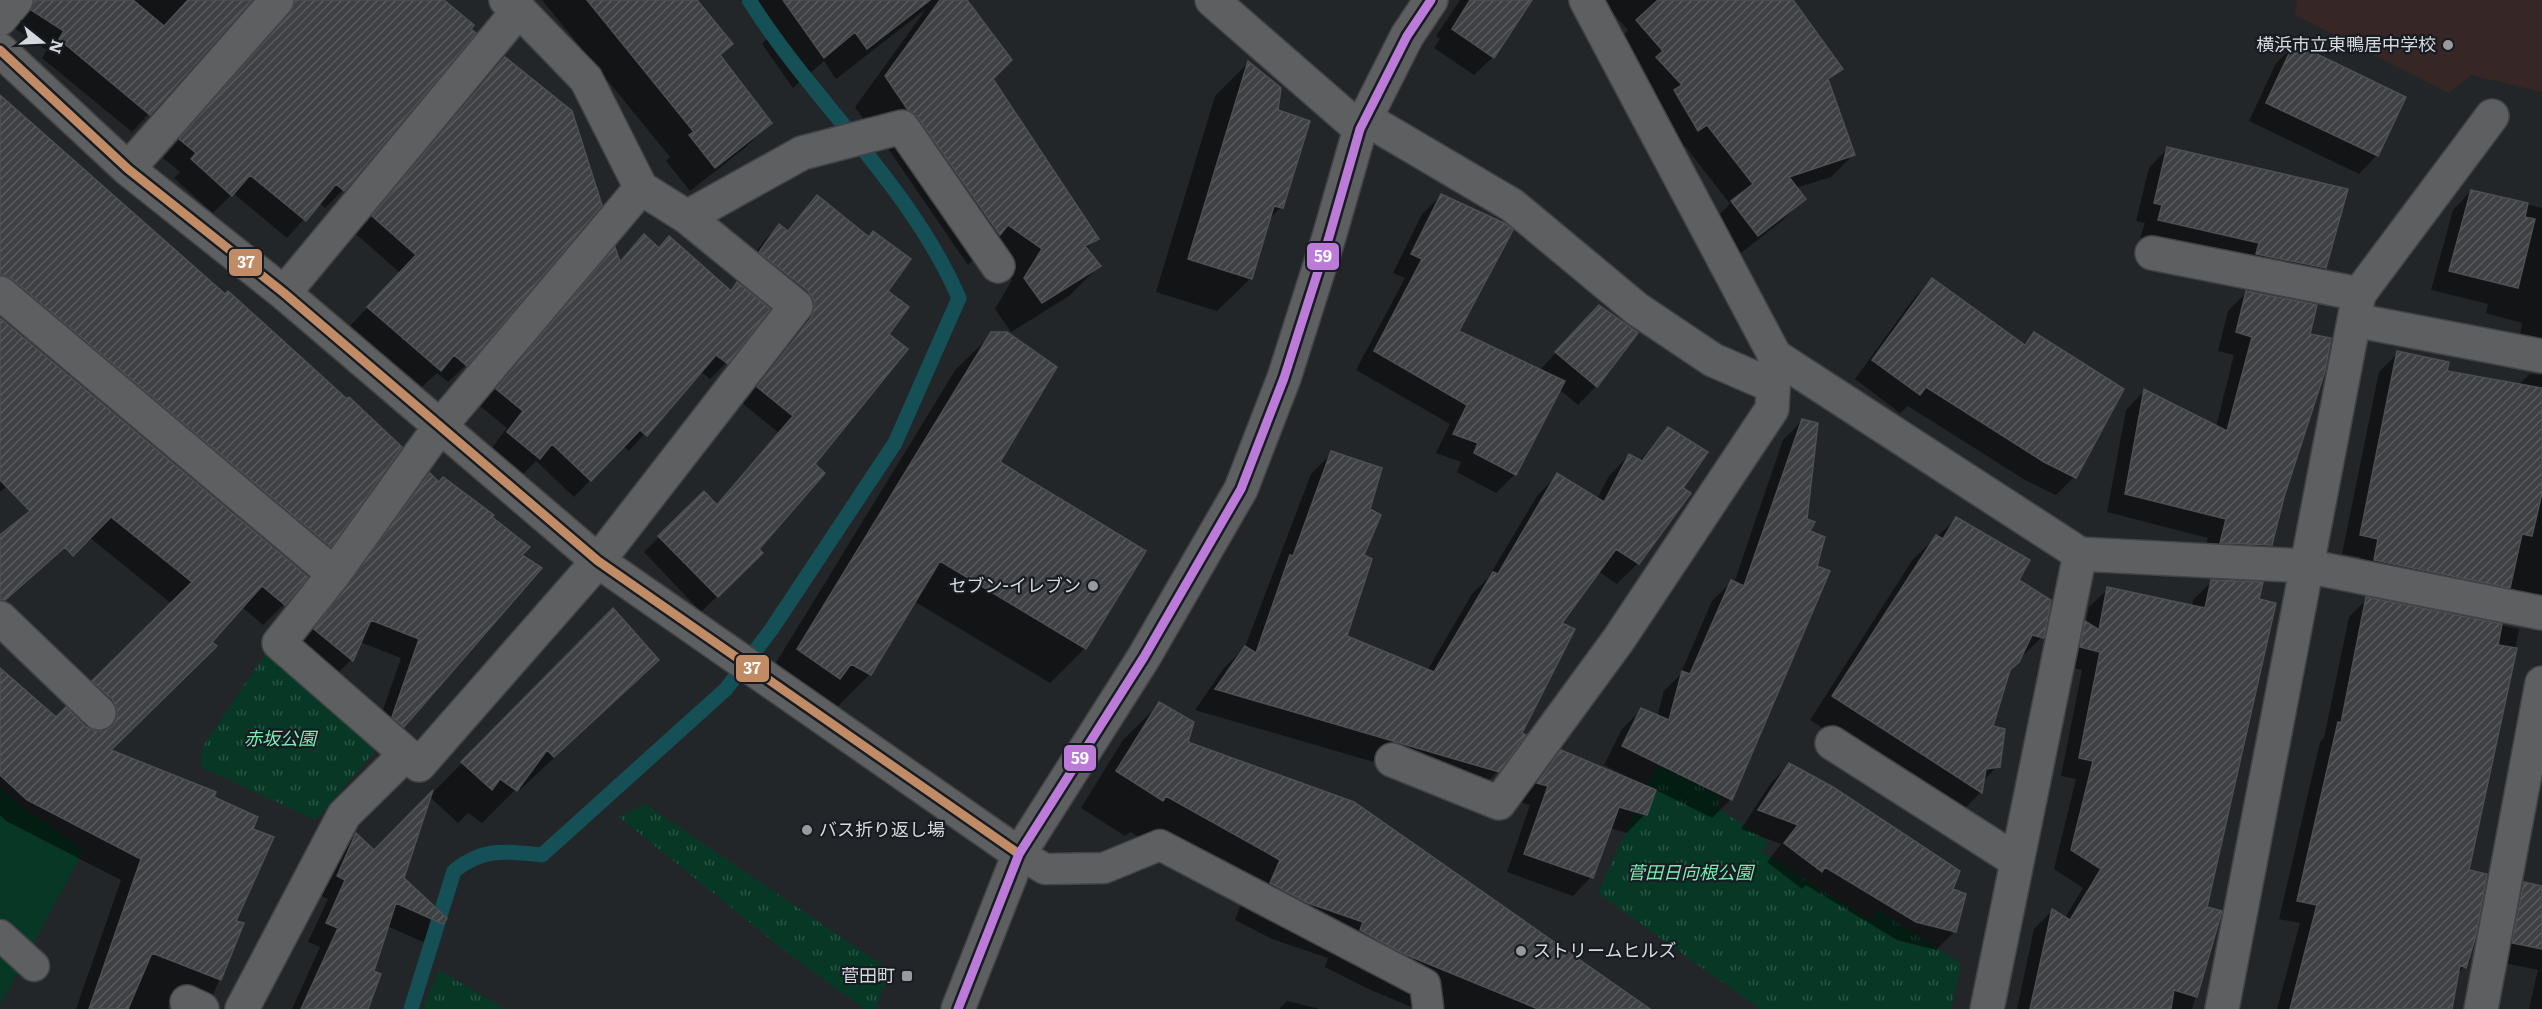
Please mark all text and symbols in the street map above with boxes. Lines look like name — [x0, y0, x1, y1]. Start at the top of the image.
north arrow — [12, 12, 72, 72]
place label: 横浜市立東鴨居中学校 — [2256, 30, 2436, 57]
text: N — [44, 37, 71, 57]
marker: 横浜市立東鴨居中学校 — [2441, 38, 2455, 52]
line badge: 59 — [1306, 242, 1340, 271]
text: 59 — [1314, 243, 1332, 267]
line badge: 37 — [228, 248, 263, 277]
text: 37 — [237, 249, 255, 273]
place label: セブン-イレブン — [949, 571, 1081, 598]
marker: セブン-イレブン — [1086, 579, 1100, 593]
line badge: 37 — [735, 654, 770, 683]
text: 37 — [743, 655, 761, 679]
park label: 赤坂公園 — [244, 724, 319, 751]
line badge: 59 — [1063, 744, 1097, 772]
text: 59 — [1071, 745, 1089, 769]
place label: バス折り返し場 — [819, 815, 945, 842]
marker: バス折り返し場 — [800, 823, 814, 837]
park label: 菅田日向根公園 — [1627, 858, 1756, 885]
place label: ストリームヒルズ — [1533, 936, 1676, 963]
marker: ストリームヒルズ — [1514, 944, 1528, 958]
place label: 菅田町 — [841, 961, 895, 988]
marker: 菅田町 — [900, 969, 914, 983]

